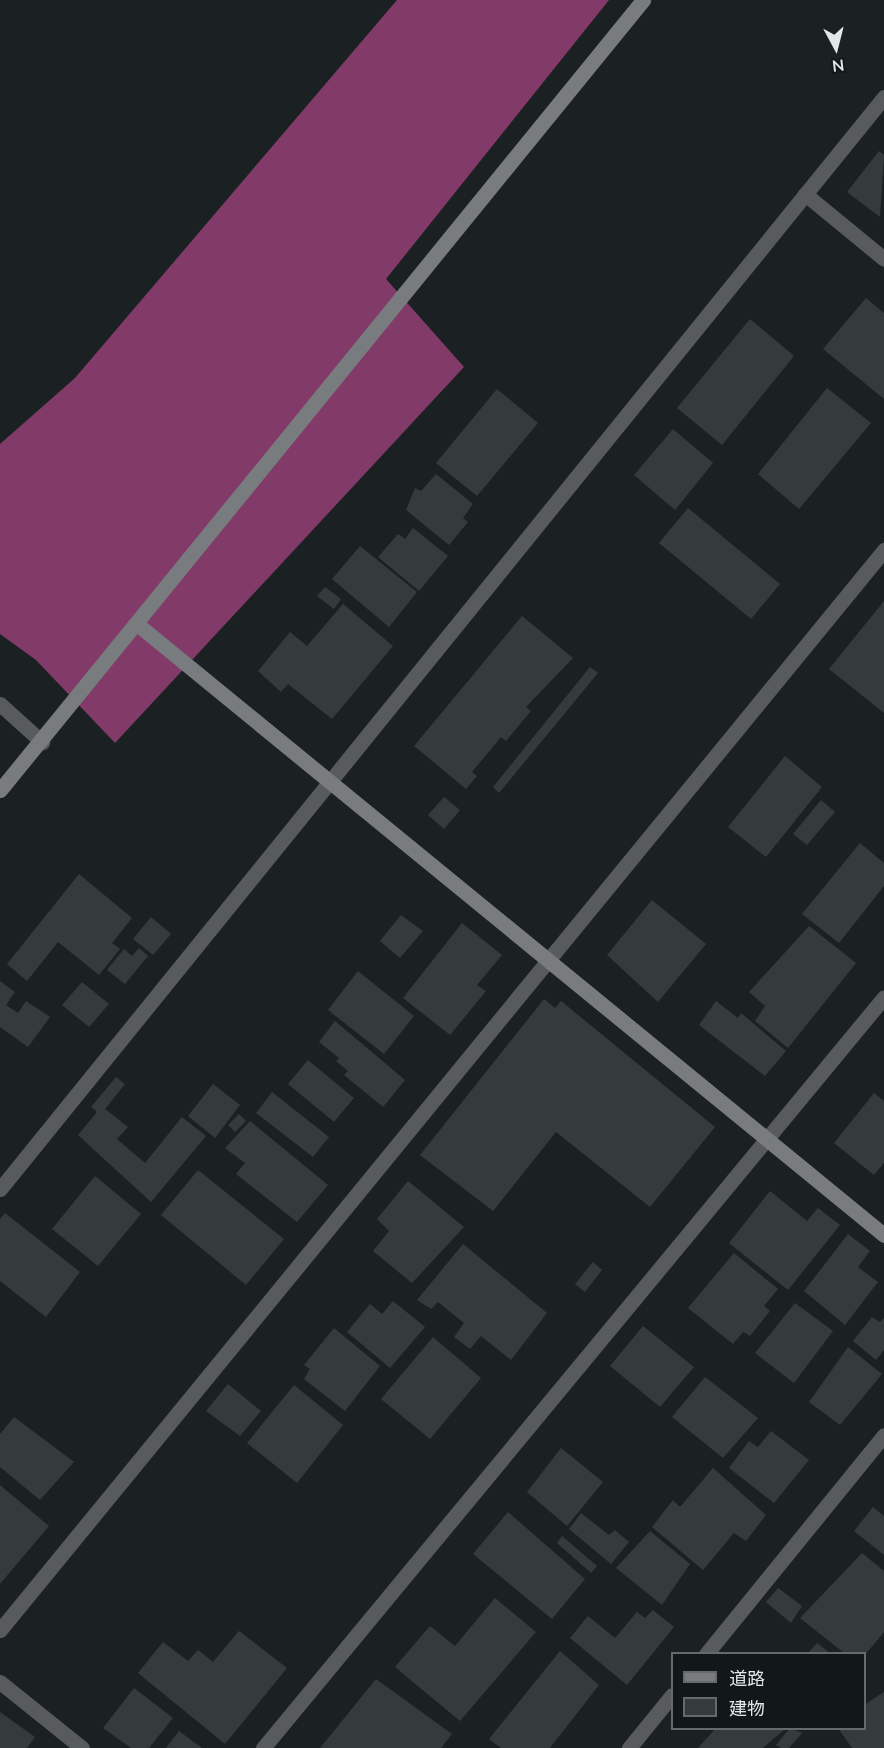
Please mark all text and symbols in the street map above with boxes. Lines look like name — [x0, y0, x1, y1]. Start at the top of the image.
north arrow — [806, 18, 866, 78]
text: N — [831, 55, 845, 77]
legend — [671, 1652, 866, 1730]
text: 道路 — [729, 1667, 765, 1690]
text: 建物 — [729, 1697, 765, 1720]

